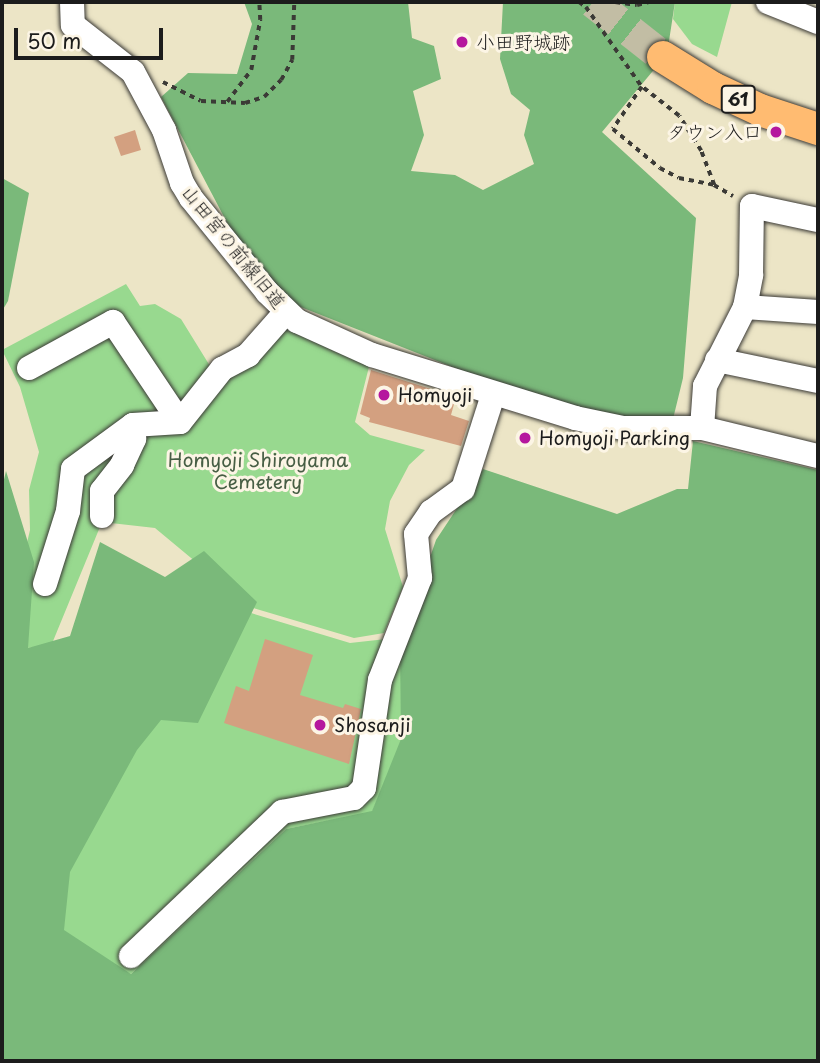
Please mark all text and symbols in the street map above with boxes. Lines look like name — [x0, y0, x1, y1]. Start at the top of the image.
scale bar — [18, 14, 166, 58]
text: 50 m — [27, 24, 81, 56]
place label: 小田野城跡 — [476, 31, 571, 53]
marker: 小田野城跡 — [454, 34, 470, 50]
road number: 61 — [720, 84, 756, 114]
place label: タウン入口 — [667, 121, 762, 143]
marker: タウン入口 — [768, 124, 784, 140]
street label: 山田宮の前線旧道 — [177, 181, 291, 313]
place label: Homyoji — [398, 384, 472, 406]
marker: Homyoji — [376, 387, 392, 403]
place label: Homyoji Parking — [539, 427, 691, 449]
marker: Homyoji Parking — [517, 430, 533, 446]
park label: Homyoji Shiroyama Cemetery — [167, 449, 349, 493]
place label: Shosanji — [334, 714, 410, 736]
marker: Shosanji — [312, 717, 328, 733]

